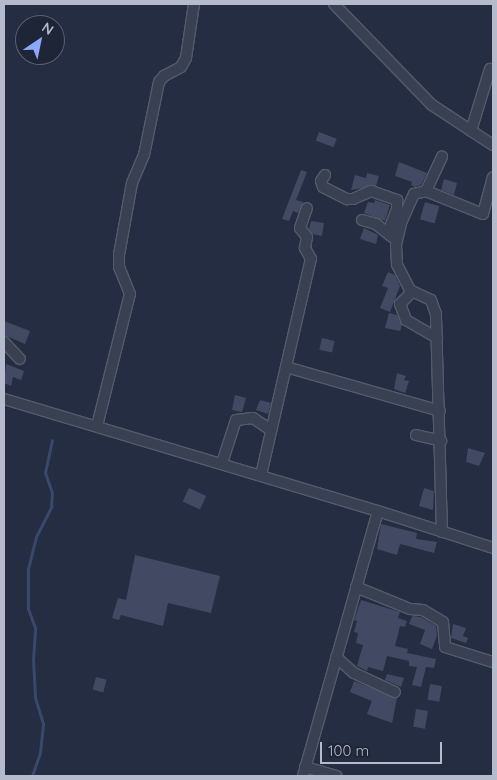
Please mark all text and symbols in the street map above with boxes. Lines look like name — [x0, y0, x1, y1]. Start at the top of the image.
north arrow — [15, 15, 65, 65]
text: N — [39, 18, 57, 39]
scale bar — [322, 732, 444, 764]
text: 100 m — [328, 741, 369, 760]

